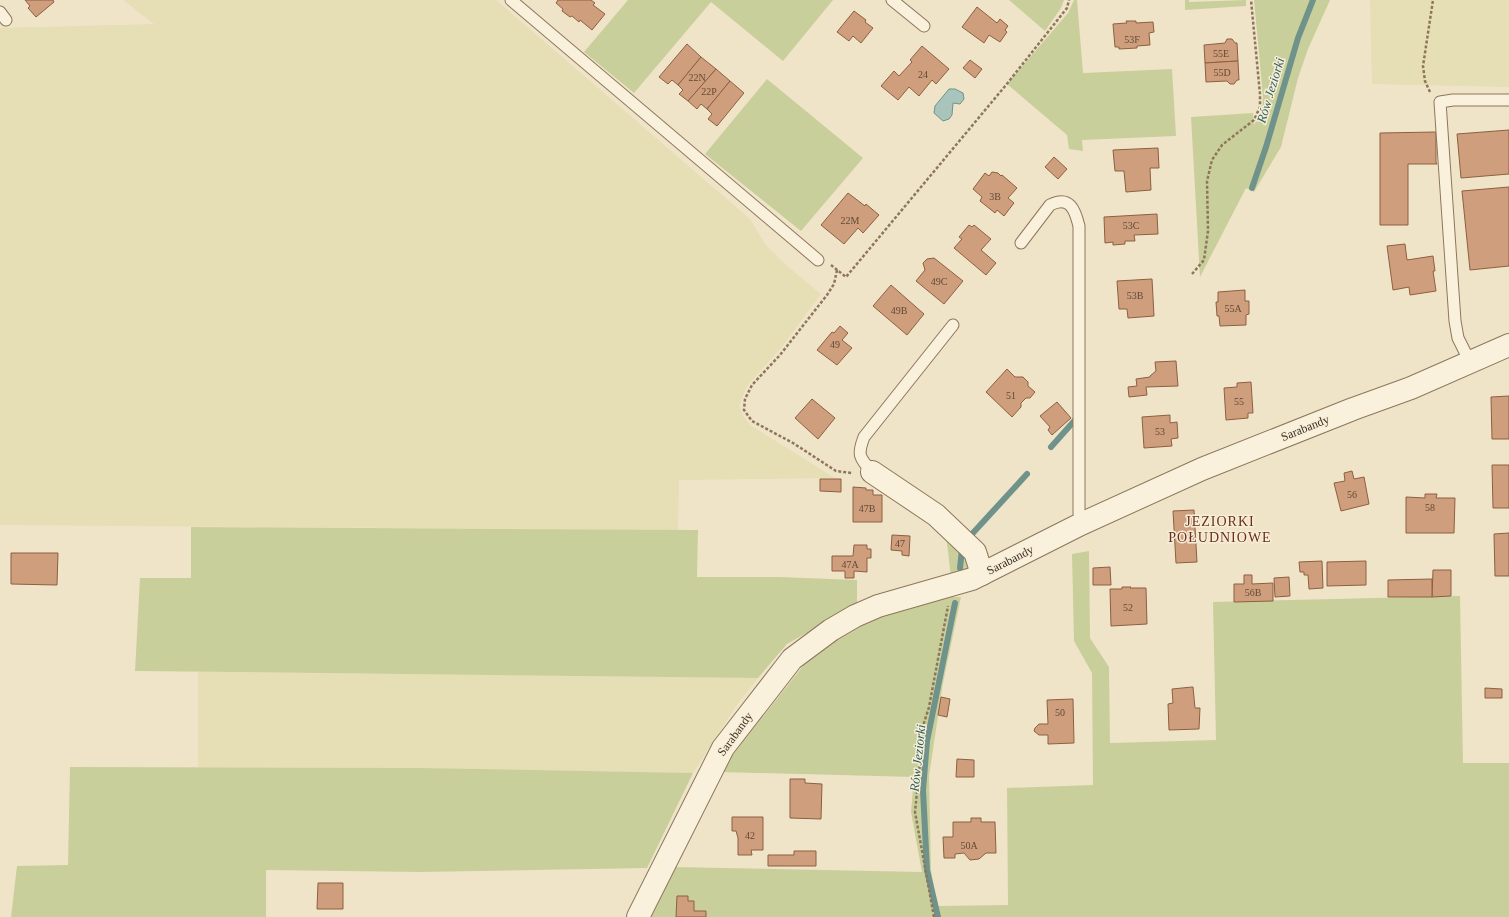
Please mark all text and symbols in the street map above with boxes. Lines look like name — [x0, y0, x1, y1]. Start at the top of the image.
house number: 53F — [1124, 34, 1140, 45]
house number: 55E — [1213, 48, 1229, 59]
water label: Rów Jeziorki — [1253, 55, 1288, 126]
house number: 55D — [1213, 67, 1231, 78]
house number: 24 — [918, 69, 928, 80]
house number: 22N — [688, 72, 706, 83]
house number: 22P — [701, 86, 717, 97]
house number: 3B — [989, 191, 1001, 202]
house number: 22M — [841, 215, 860, 226]
house number: 53C — [1123, 220, 1140, 231]
house number: 49C — [931, 276, 948, 287]
house number: 53B — [1127, 290, 1144, 301]
house number: 55A — [1224, 303, 1242, 314]
house number: 49B — [891, 305, 908, 316]
house number: 49 — [830, 339, 840, 350]
house number: 51 — [1006, 390, 1016, 401]
house number: 55 — [1234, 396, 1244, 407]
street label: Sarabandy — [1279, 412, 1331, 444]
house number: 53 — [1155, 426, 1165, 437]
house number: 56 — [1347, 489, 1357, 500]
house number: 58 — [1425, 502, 1435, 513]
house number: 47B — [859, 503, 876, 514]
district label: JEZIORKI POŁUDNIOWE — [1168, 514, 1272, 545]
house number: 47 — [895, 538, 905, 549]
street label: Sarabandy — [984, 542, 1036, 578]
house number: 47A — [841, 559, 859, 570]
house number: 56B — [1245, 587, 1262, 598]
house number: 52 — [1123, 602, 1133, 613]
house number: 50 — [1055, 707, 1065, 718]
street label: Sarabandy — [714, 709, 756, 759]
water label: Rów Jeziorki — [906, 723, 929, 793]
house number: 42 — [745, 830, 755, 841]
house number: 50A — [960, 840, 978, 851]

